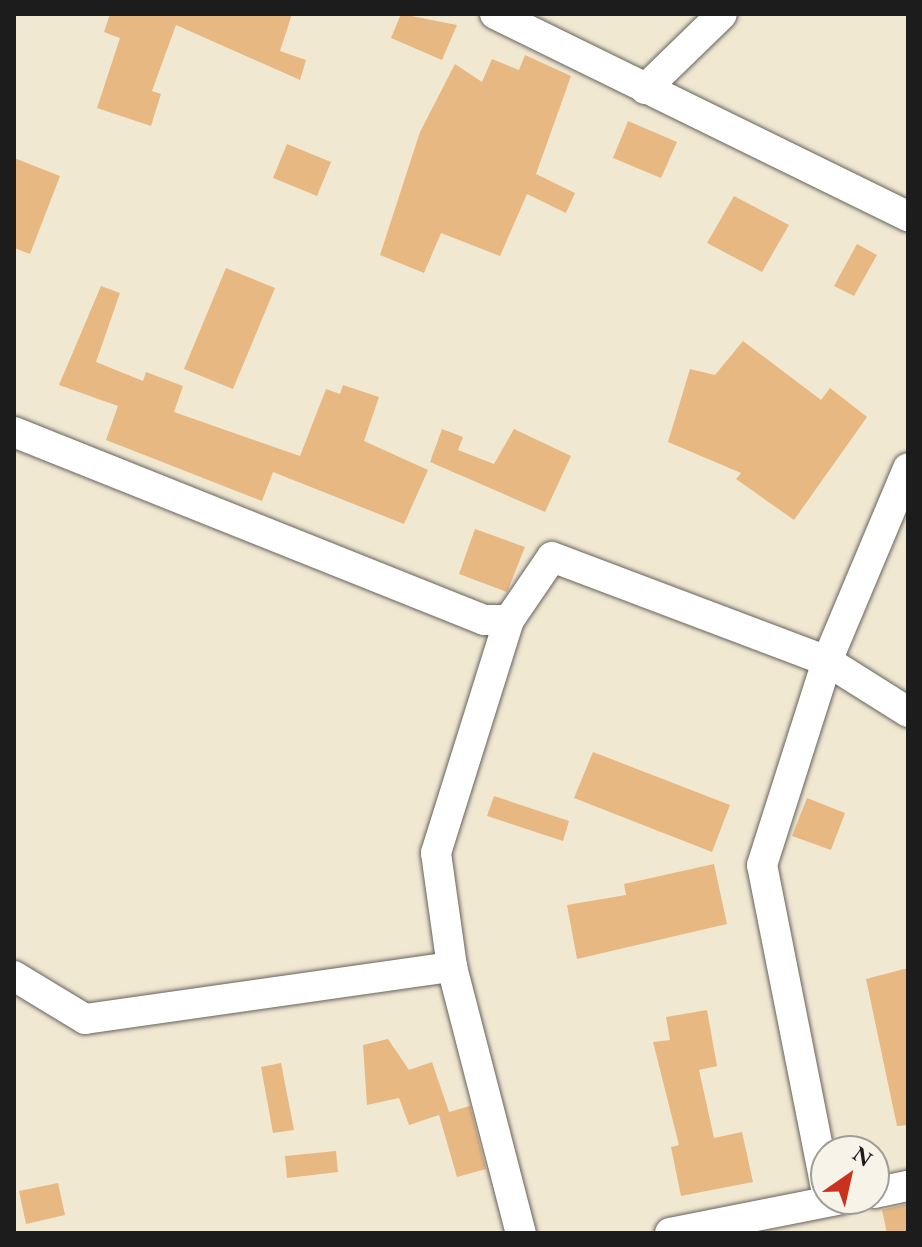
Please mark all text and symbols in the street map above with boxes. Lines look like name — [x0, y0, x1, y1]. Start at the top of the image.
north arrow — [810, 1135, 890, 1215]
text: N — [847, 1139, 878, 1173]

